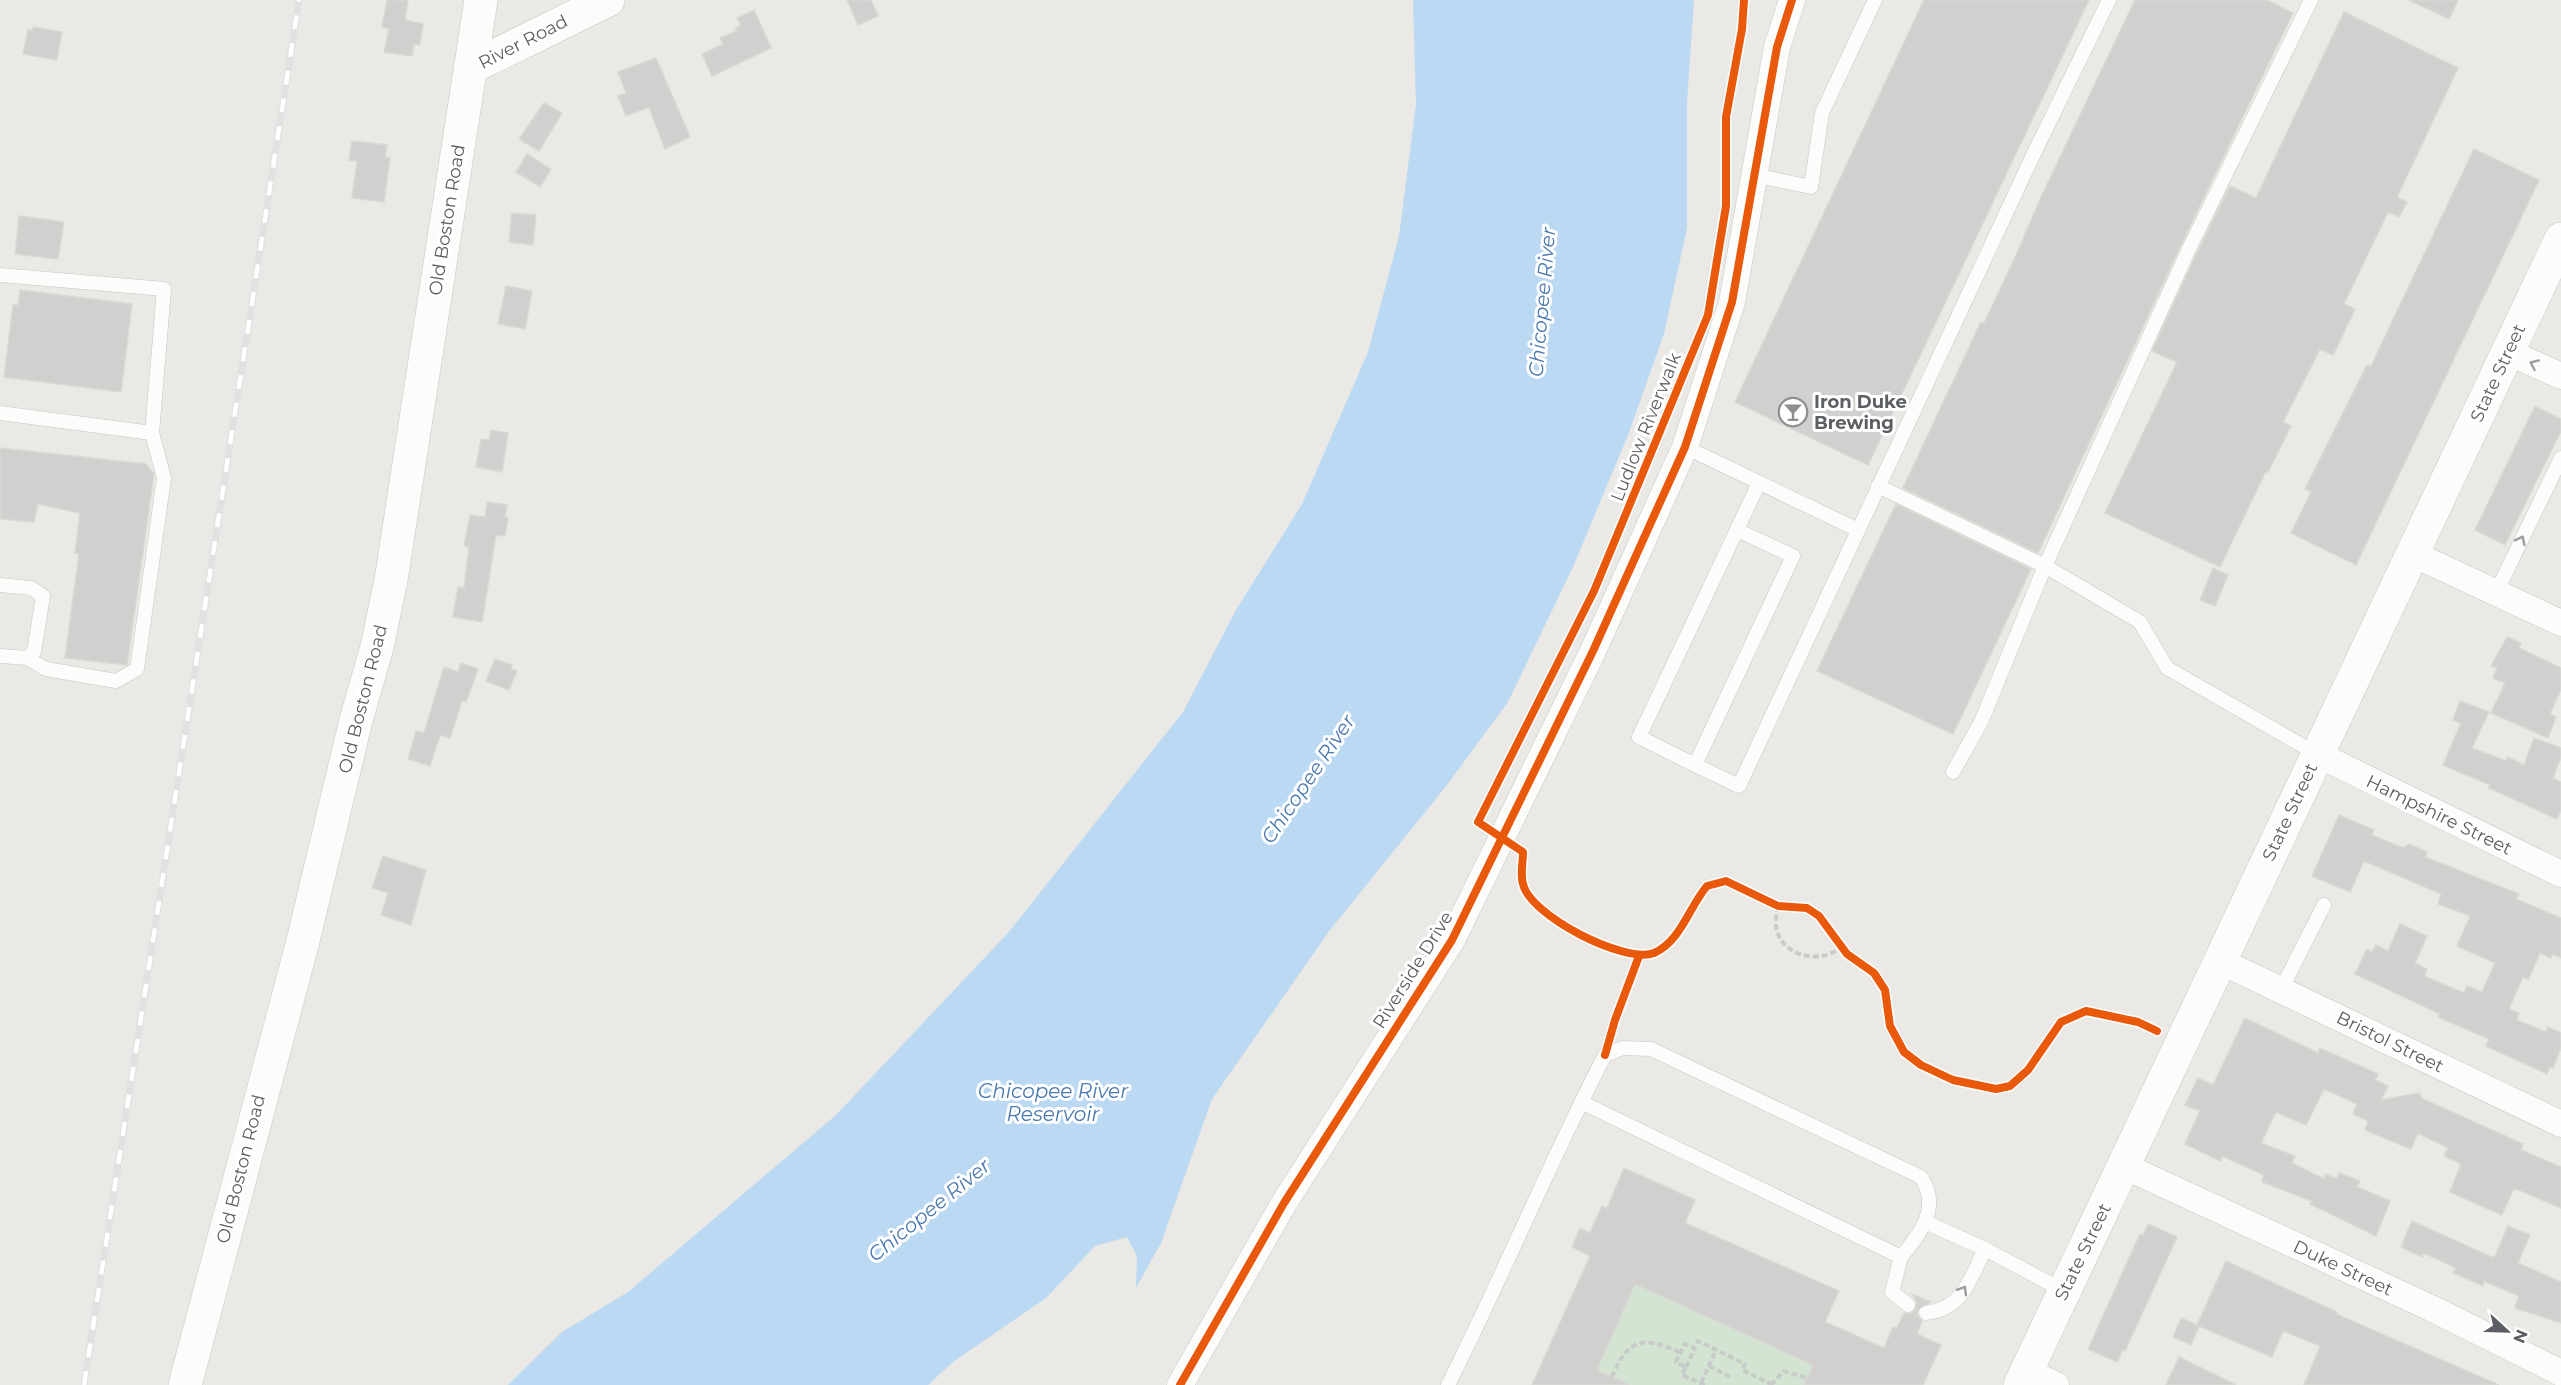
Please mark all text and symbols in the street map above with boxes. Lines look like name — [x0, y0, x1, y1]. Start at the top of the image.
street label: River Road — [475, 10, 571, 74]
street label: Old Boston Road — [424, 143, 470, 297]
water label: Chicopee River — [1523, 225, 1561, 378]
street label: State Street — [2466, 320, 2530, 426]
street label: Ludlow Riverwalk — [1606, 349, 1686, 505]
one-way arrow — [2530, 359, 2541, 371]
place label: Iron Duke Brewing — [1814, 391, 1907, 434]
bar icon: Iron Duke Brewing — [1777, 396, 1809, 428]
one-way arrow — [2514, 536, 2526, 547]
street label: Old Boston Road — [334, 622, 392, 776]
water label: Chicopee River — [1256, 709, 1361, 848]
street label: State Street — [2258, 759, 2322, 865]
street label: Hampshire Street — [2363, 770, 2515, 860]
street label: Riverside Drive — [1368, 907, 1458, 1033]
street label: Bristol Street — [2333, 1007, 2447, 1077]
water label: Chicopee River Reservoir — [978, 1079, 1129, 1126]
street label: Old Boston Road — [212, 1092, 270, 1246]
water label: Chicopee River — [863, 1153, 996, 1267]
street label: State Street — [2050, 1200, 2116, 1304]
street label: Duke Street — [2290, 1235, 2396, 1301]
one-way arrow — [1956, 1286, 1967, 1296]
north arrow — [2477, 1301, 2537, 1361]
text: N — [2509, 1327, 2532, 1346]

